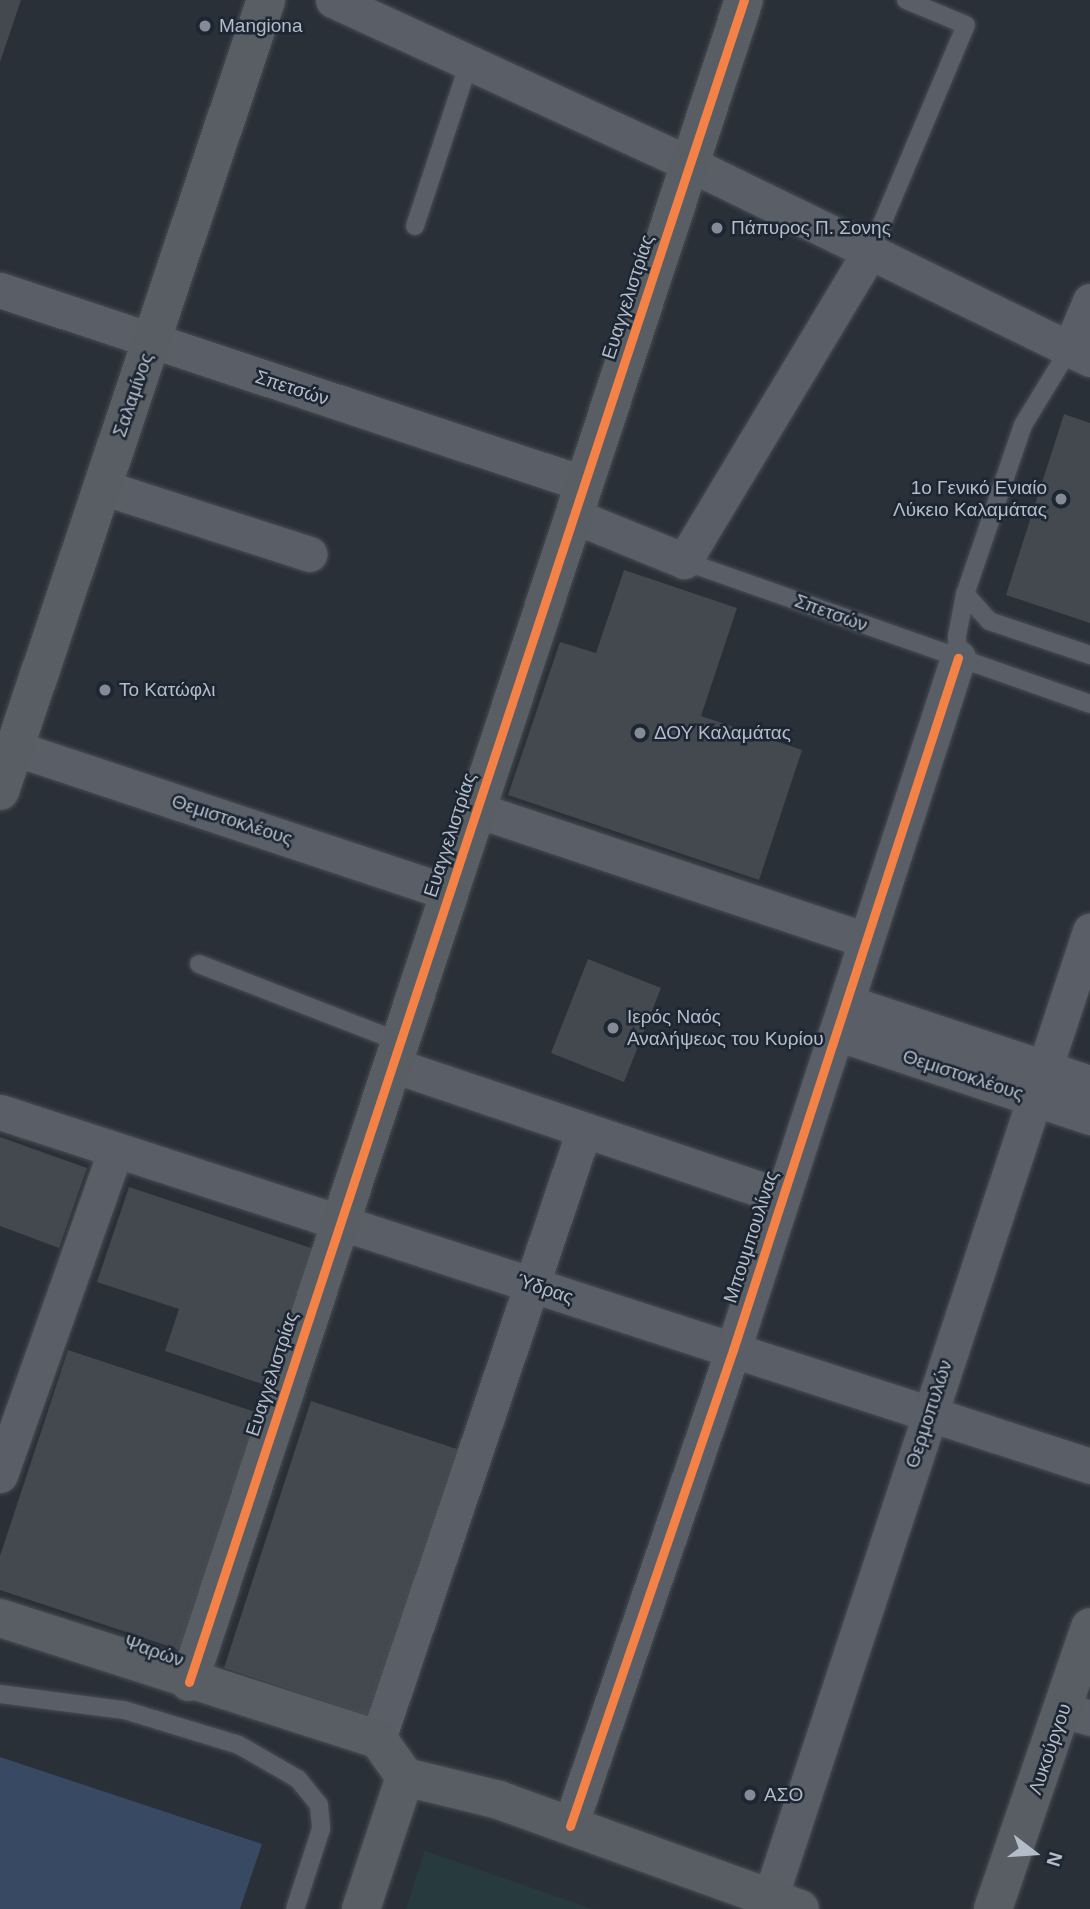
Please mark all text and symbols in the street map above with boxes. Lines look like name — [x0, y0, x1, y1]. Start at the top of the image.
place label: Mangiona — [219, 15, 302, 37]
marker: Mangiona — [197, 18, 213, 34]
place label: Πάπυρος Π. Σονης — [731, 217, 891, 239]
marker: Πάπυρος Π. Σονης — [709, 220, 725, 236]
street label: Ευαγγελιστρίας — [597, 232, 659, 362]
street label: Σαλαμίνος — [108, 350, 158, 440]
street label: Σπετσών — [252, 365, 332, 411]
place label: 1ο Γενικό Ενιαίο Λύκειο Καλαμάτας — [893, 477, 1047, 521]
marker: 1ο Γενικό Ενιαίο Λύκειο Καλαμάτας — [1053, 491, 1069, 507]
street label: Σπετσών — [792, 589, 870, 637]
place label: Το Κατώφλι — [119, 679, 216, 701]
marker: Το Κατώφλι — [97, 682, 113, 698]
place label: ΔΟΥ Καλαμάτας — [654, 722, 791, 744]
marker: ΔΟΥ Καλαμάτας — [632, 725, 648, 741]
street label: Ευαγγελιστρίας — [419, 770, 481, 900]
street label: Θεμιστοκλέους — [169, 790, 295, 850]
place label: Ιερός Ναός Αναλήψεως του Κυρίου — [627, 1006, 824, 1050]
marker: Ιερός Ναός Αναλήψεως του Κυρίου — [605, 1020, 621, 1036]
street label: Θεμιστοκλέους — [900, 1045, 1026, 1105]
street label: Μπουμπουλίνας — [719, 1168, 783, 1306]
street label: Ύδρας — [514, 1269, 576, 1309]
street label: Ευαγγελιστρίας — [241, 1309, 303, 1439]
street label: Θερμοπυλών — [901, 1357, 957, 1471]
street label: Ψαρών — [121, 1630, 187, 1672]
street label: Λυκούργου — [1024, 1701, 1076, 1797]
place label: ΑΣΟ — [764, 1784, 803, 1806]
marker: ΑΣΟ — [742, 1787, 758, 1803]
north arrow — [999, 1818, 1069, 1888]
text: N — [1043, 1850, 1067, 1869]

